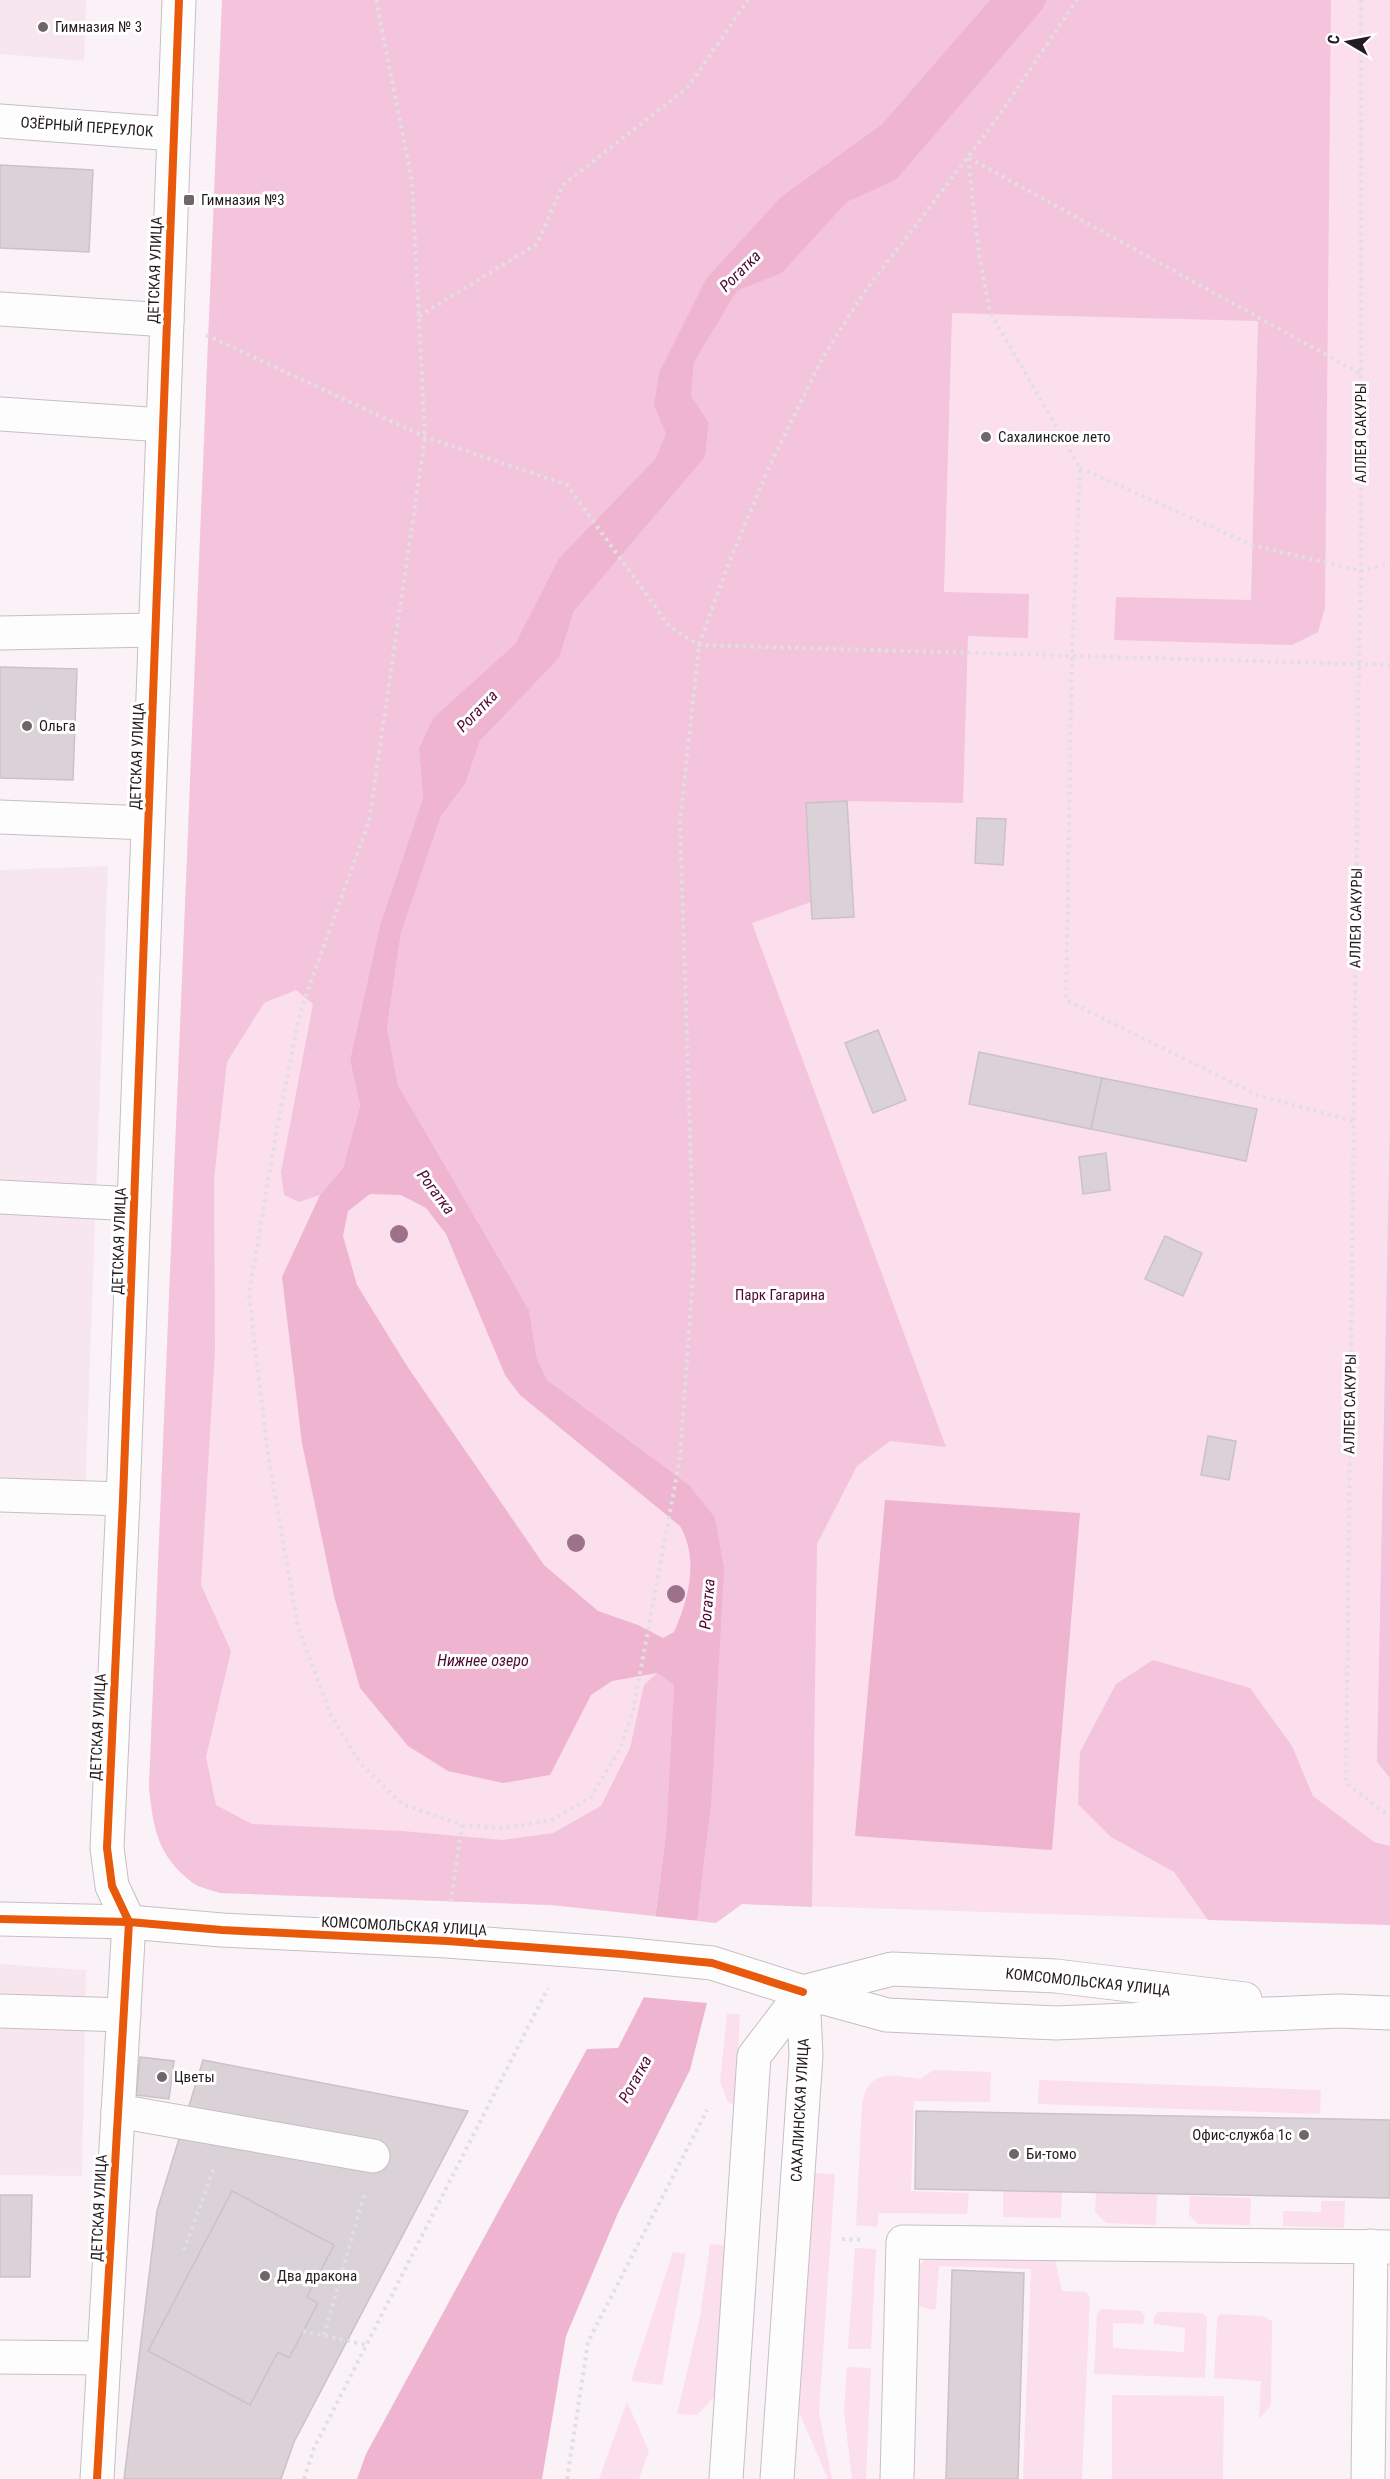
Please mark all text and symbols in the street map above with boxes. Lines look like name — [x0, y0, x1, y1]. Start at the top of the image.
north arrow — [1318, 12, 1378, 72]
place label: Гимназия № 3 — [55, 18, 142, 36]
marker: Гимназия № 3 — [36, 20, 50, 34]
text: С — [1324, 33, 1344, 46]
street label: ОЗЁРНЫЙ ПЕРЕУЛОК — [20, 113, 155, 141]
place label: Гимназия №3 — [201, 191, 285, 209]
marker: Гимназия №3 — [182, 193, 196, 207]
street label: ДЕТСКАЯ УЛИЦА — [144, 216, 166, 324]
water label: Рогатка — [715, 246, 765, 296]
street label: АЛЛЕЯ САКУРЫ — [1352, 383, 1370, 483]
place label: Сахалинское лето — [998, 428, 1111, 446]
marker: Сахалинское лето — [979, 430, 993, 444]
water label: Рогатка — [453, 686, 501, 736]
street label: ДЕТСКАЯ УЛИЦА — [126, 702, 148, 810]
place label: Ольга — [39, 717, 76, 735]
marker: Ольга — [20, 719, 34, 733]
street label: АЛЛЕЯ САКУРЫ — [1346, 868, 1366, 968]
water label: Рогатка — [413, 1166, 459, 1218]
street label: ДЕТСКАЯ УЛИЦА — [108, 1187, 130, 1295]
park label: Парк Гагарина — [735, 1286, 825, 1304]
street label: АЛЛЕЯ САКУРЫ — [1340, 1354, 1360, 1454]
water label: Рогатка — [695, 1578, 719, 1630]
water label: Нижнее озеро — [437, 1651, 529, 1670]
street label: ДЕТСКАЯ УЛИЦА — [86, 1673, 110, 1781]
street label: КОМСОМОЛЬСКАЯ УЛИЦА — [321, 1913, 488, 1939]
street label: КОМСОМОЛЬСКАЯ УЛИЦА — [1005, 1964, 1172, 2000]
street label: САХАЛИНСКАЯ УЛИЦА — [787, 2037, 813, 2182]
water label: Рогатка — [614, 2052, 656, 2106]
place label: Цветы — [174, 2068, 215, 2086]
marker: Цветы — [155, 2070, 169, 2084]
place label: Офис-служба 1с — [1192, 2126, 1292, 2144]
marker: Офис-служба 1с — [1297, 2128, 1311, 2142]
place label: Би-томо — [1026, 2145, 1076, 2163]
marker: Би-томо — [1007, 2147, 1021, 2161]
street label: ДЕТСКАЯ УЛИЦА — [87, 2154, 111, 2262]
place label: Два дракона — [277, 2267, 357, 2285]
marker: Два дракона — [258, 2269, 272, 2283]

